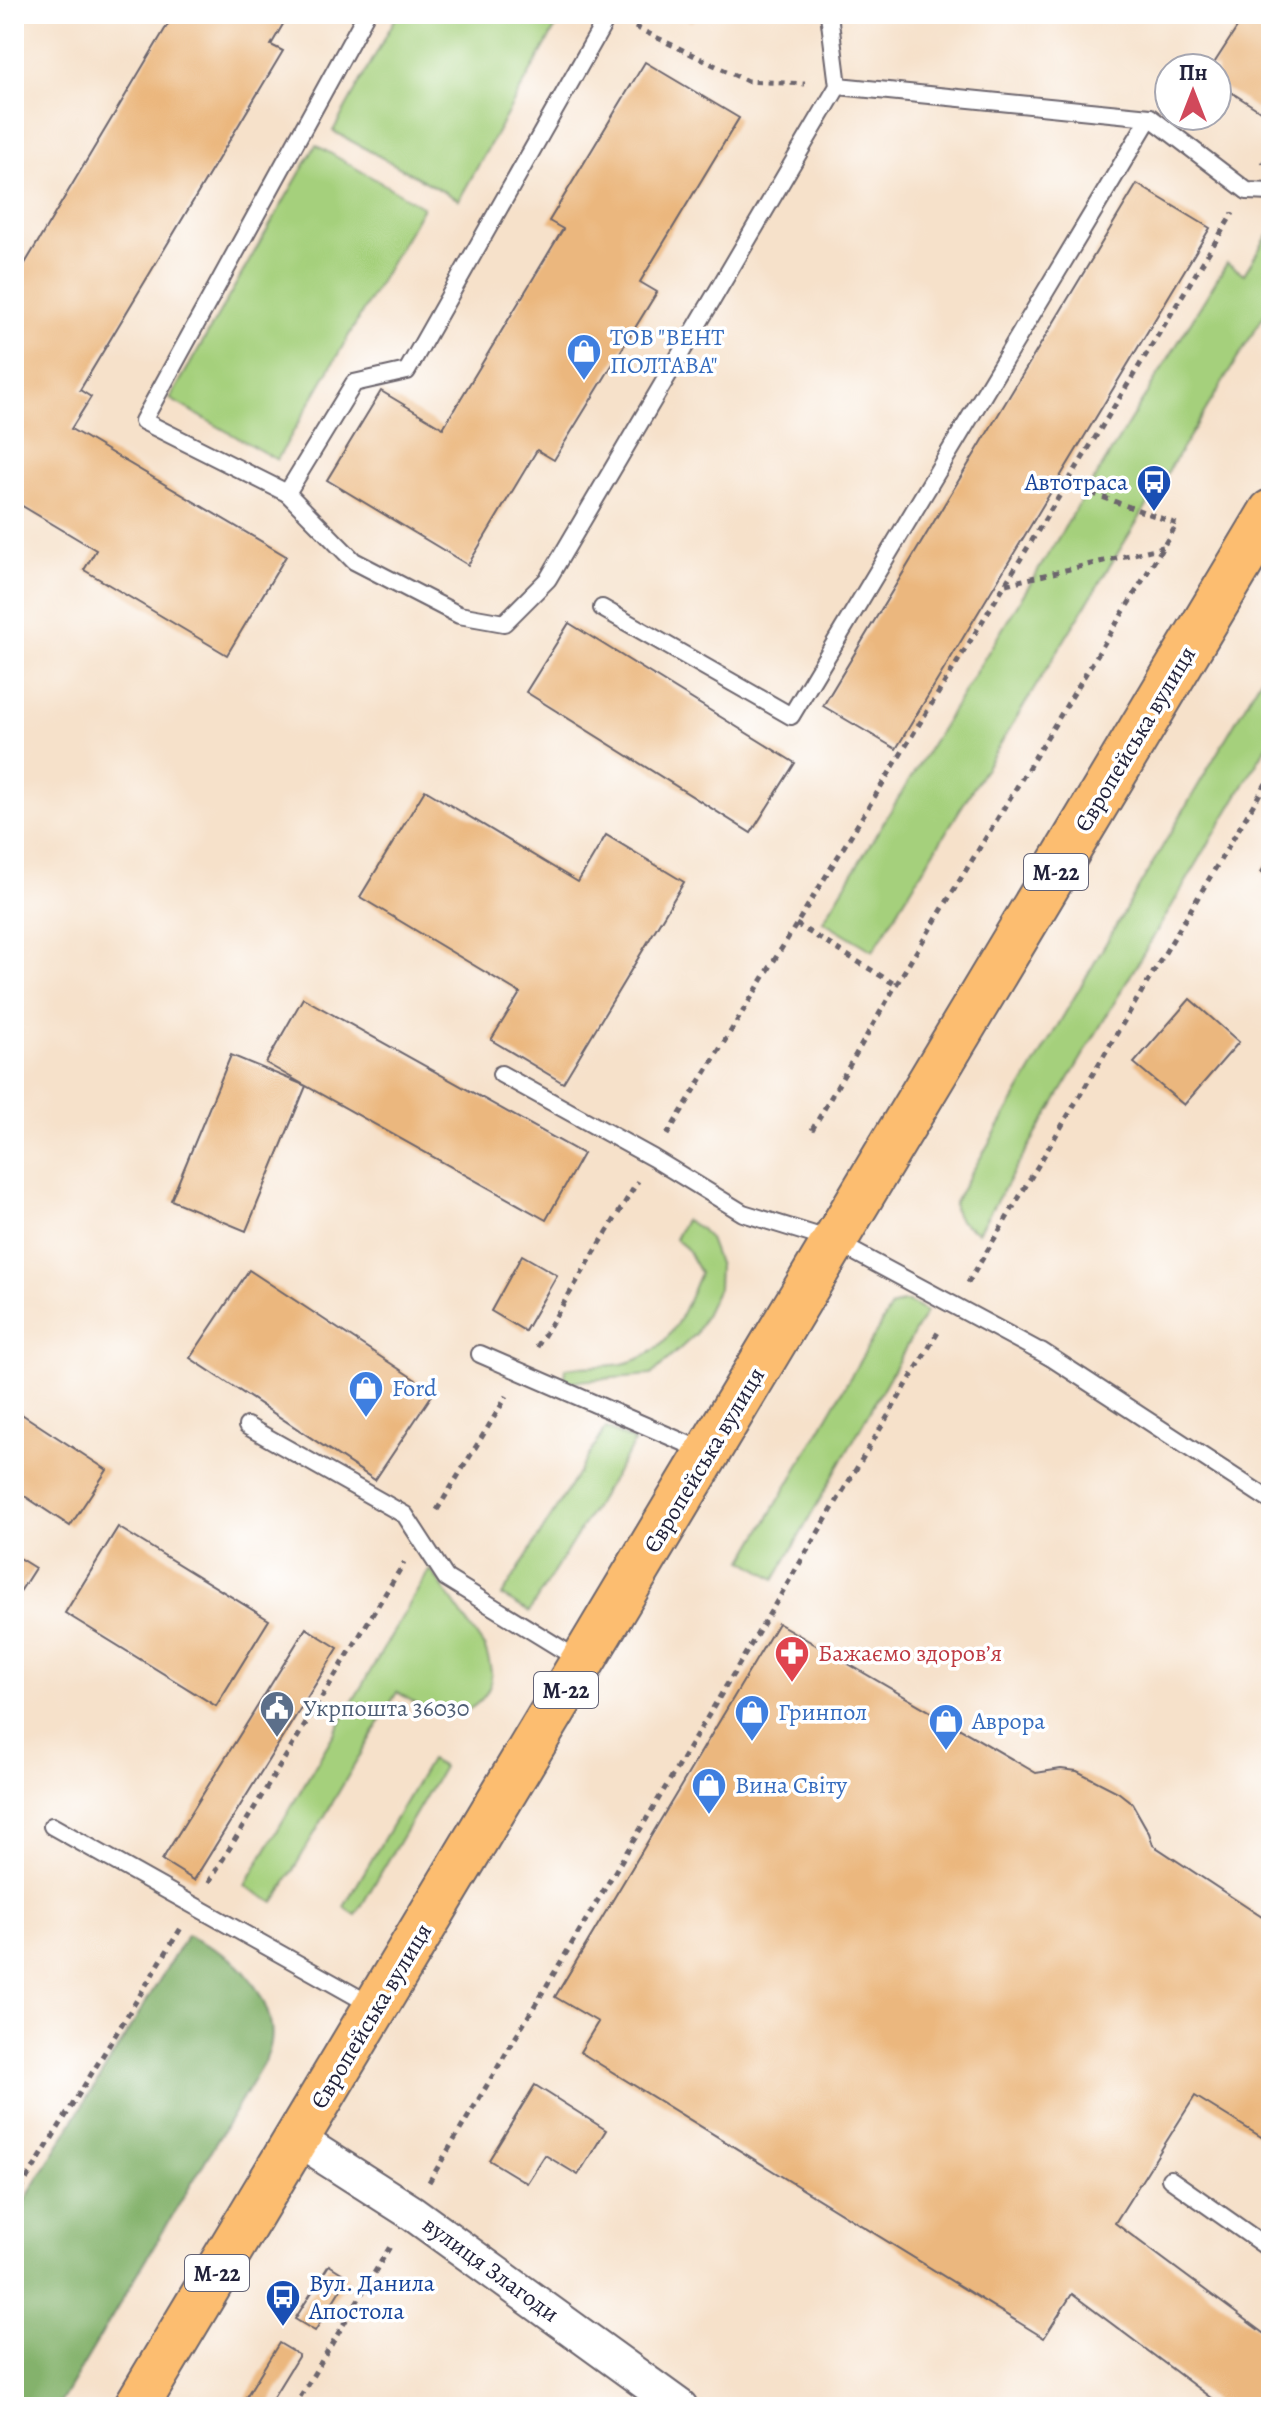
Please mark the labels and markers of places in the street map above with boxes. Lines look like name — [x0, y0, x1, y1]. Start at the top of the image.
place label: ТОВ "ВЕНТ ПОЛТАВА" — [610, 321, 724, 381]
shop icon: ТОВ "ВЕНТ ПОЛТАВА" — [565, 332, 603, 382]
bus stop icon: Автотраса — [1135, 463, 1173, 513]
place label: Автотраса — [1024, 466, 1128, 498]
shop icon: Ford — [347, 1369, 385, 1419]
place label: Ford — [392, 1372, 437, 1404]
pharmacy icon: Бажаємо здоровʼя — [773, 1634, 811, 1684]
place label: Бажаємо здоровʼя — [818, 1637, 1002, 1669]
public building icon: Укрпошта 36030 — [258, 1689, 296, 1739]
place label: Укрпошта 36030 — [303, 1692, 470, 1724]
shop icon: Гринпол — [733, 1693, 771, 1743]
place label: Гринпол — [778, 1696, 867, 1728]
shop icon: Аврора — [927, 1702, 965, 1752]
place label: Аврора — [971, 1705, 1045, 1737]
shop icon: Вина Світу — [690, 1766, 728, 1816]
place label: Вина Світу — [735, 1769, 847, 1801]
place label: Вул. Данила Апостола — [308, 2267, 435, 2327]
bus stop icon: Вул. Данила Апостола — [264, 2278, 302, 2328]

